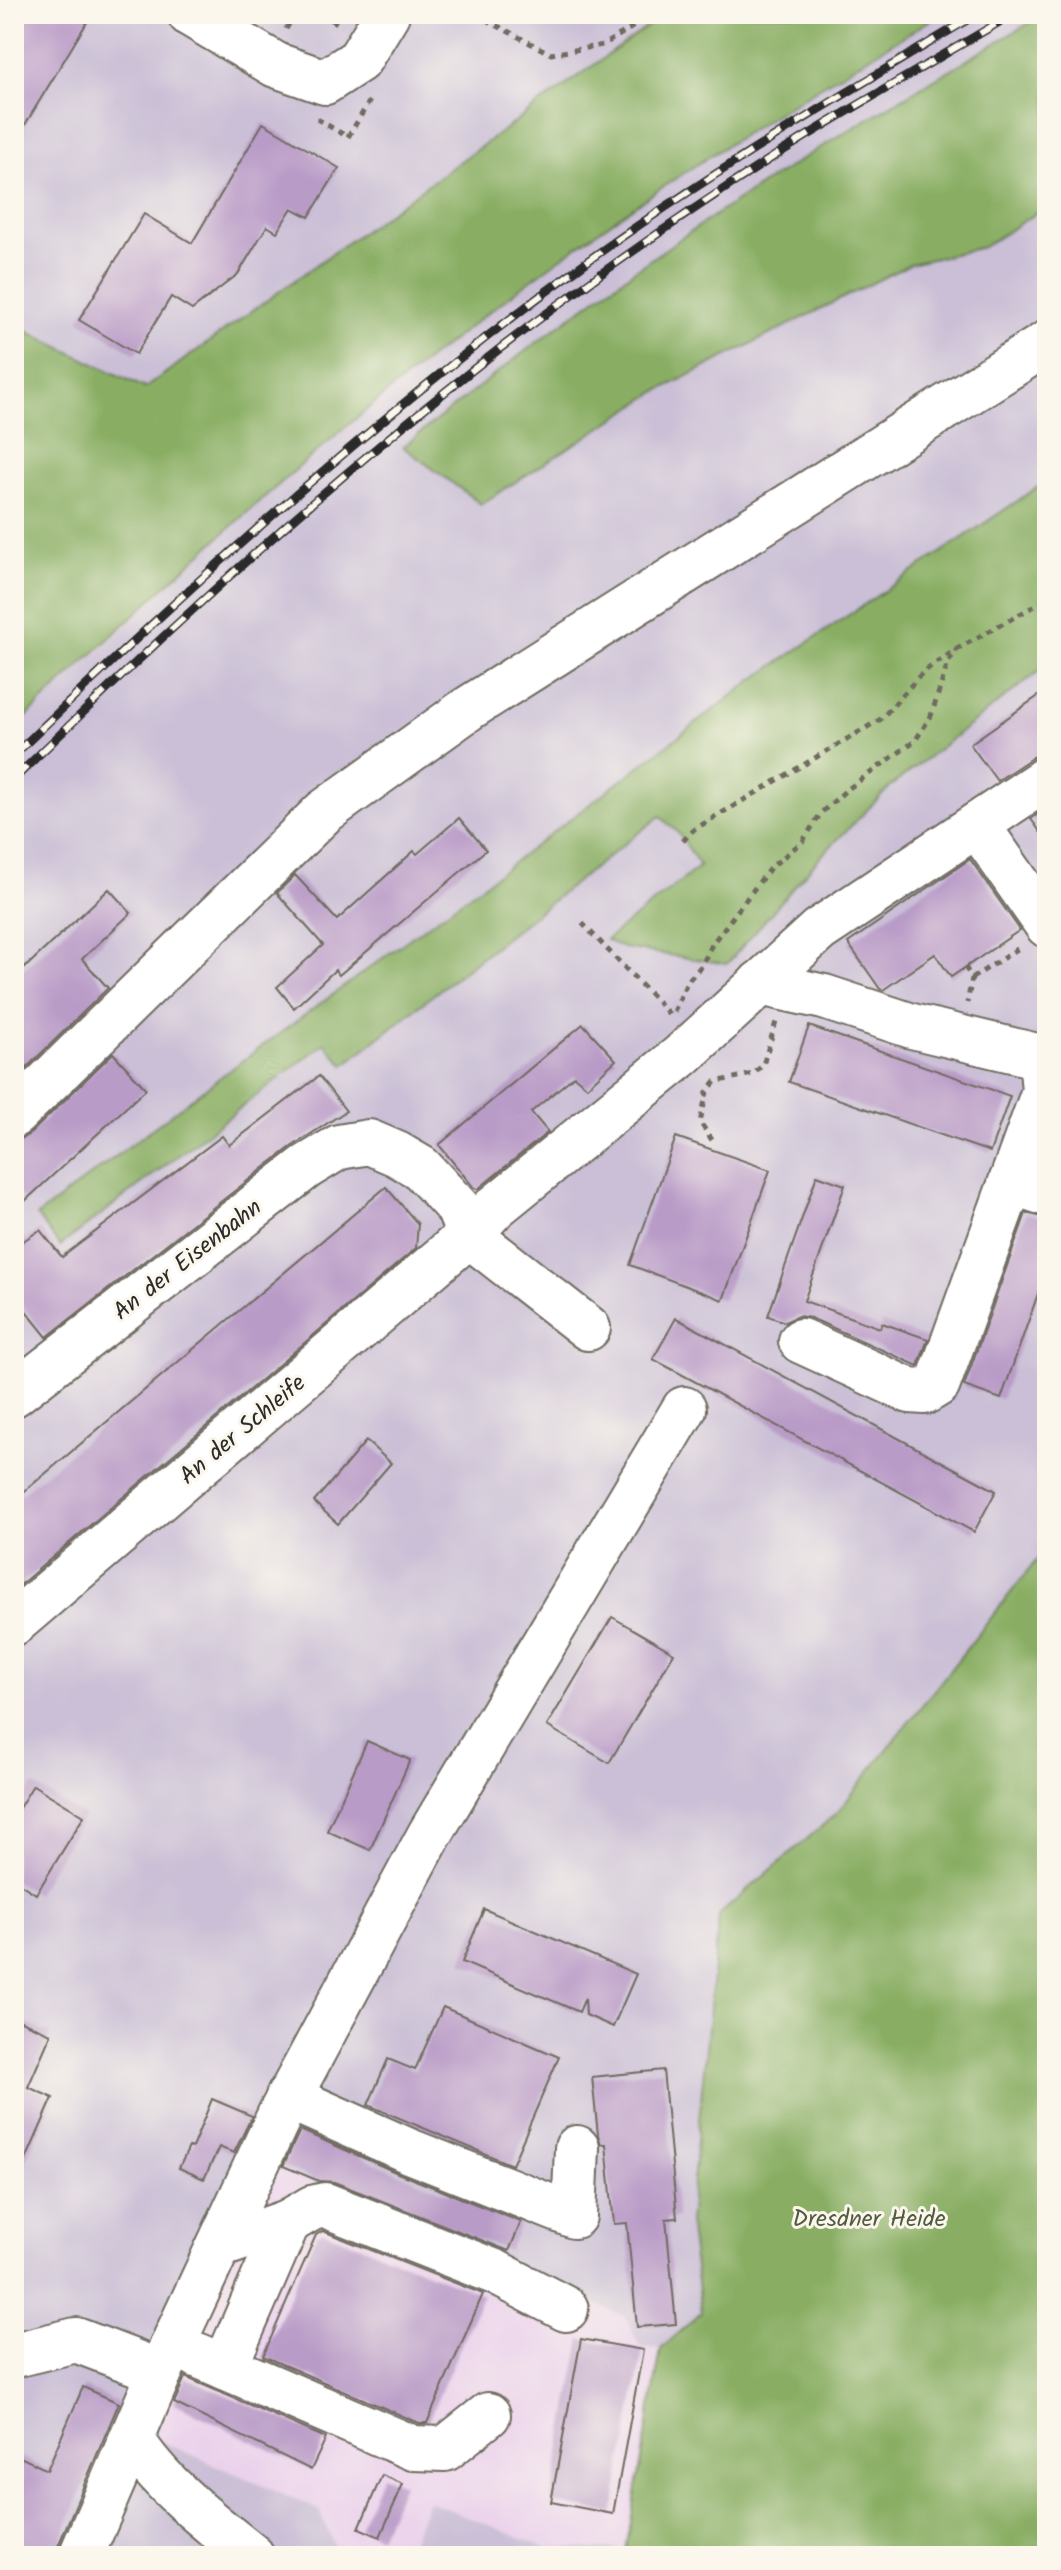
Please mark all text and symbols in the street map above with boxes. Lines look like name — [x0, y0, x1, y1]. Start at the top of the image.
street label: An der Eisenbahn — [105, 1189, 271, 1331]
street label: An der Schleife — [171, 1365, 315, 1495]
park label: Dresdner Heide — [793, 2200, 946, 2239]

